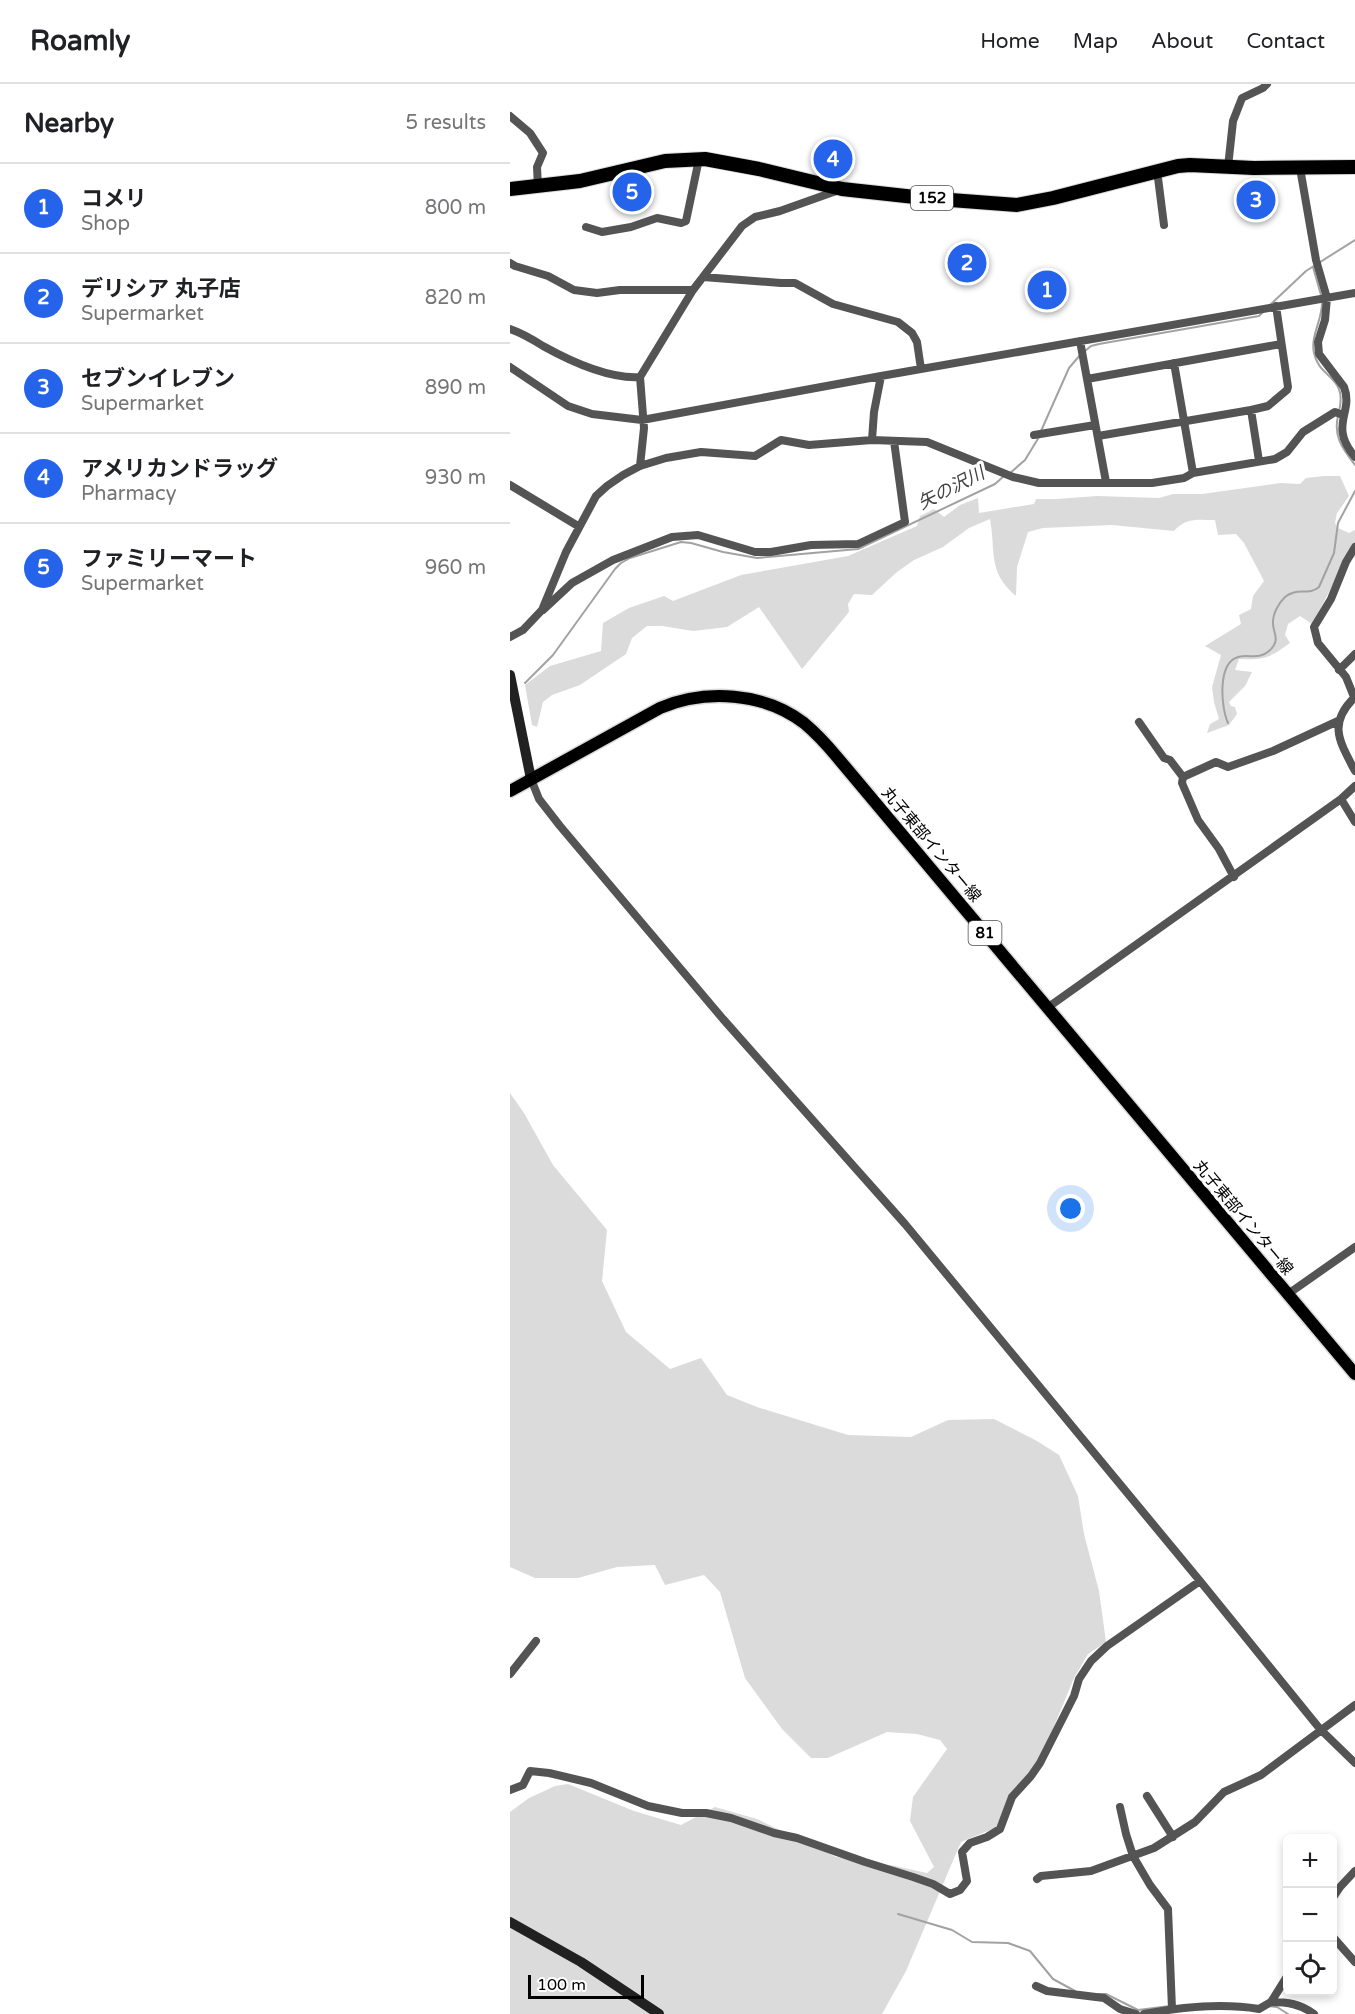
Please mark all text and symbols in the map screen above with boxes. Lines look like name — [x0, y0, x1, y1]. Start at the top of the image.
text: Roamly — [30, 24, 130, 58]
text: Home — [980, 29, 1040, 54]
text: Map — [1073, 29, 1118, 54]
text: About — [1151, 29, 1213, 54]
text: Contact — [1246, 29, 1325, 54]
text: Nearby — [24, 108, 114, 139]
text: 5 results — [406, 111, 486, 135]
pin: 4 — [814, 136, 852, 182]
pin: 5 — [612, 170, 652, 214]
pin: 3 — [1236, 178, 1276, 222]
text: コメリ — [81, 186, 147, 212]
road number: 152 — [911, 186, 953, 210]
text: 1 — [37, 196, 50, 220]
text: 800 m — [425, 196, 486, 220]
text: Shop — [81, 212, 130, 236]
pin: 2 — [948, 240, 986, 285]
pin: 1 — [1028, 268, 1066, 312]
text: デリシア 丸子店 — [81, 276, 241, 302]
text: 2 — [37, 286, 50, 310]
text: 820 m — [425, 286, 486, 310]
text: Supermarket — [81, 302, 204, 326]
text: セブンイレブン — [81, 366, 235, 392]
text: 3 — [37, 376, 50, 400]
text: 890 m — [425, 376, 486, 400]
text: Supermarket — [81, 392, 204, 416]
text: アメリカンドラッグ — [81, 456, 278, 482]
water label: 矢の沢川 — [914, 461, 990, 514]
text: 4 — [37, 466, 50, 490]
text: 930 m — [425, 466, 486, 490]
text: Pharmacy — [81, 482, 176, 506]
text: ファミリーマート — [81, 546, 257, 572]
text: 5 — [37, 556, 50, 580]
text: 960 m — [425, 556, 486, 580]
text: Supermarket — [81, 572, 204, 596]
street label: 丸子東部インター線 — [877, 783, 985, 906]
road number: 81 — [968, 921, 1002, 945]
street label: 丸子東部インター線 — [1189, 1156, 1297, 1279]
your location — [1056, 1194, 1085, 1223]
map controls — [1283, 1834, 1337, 1996]
button: + — [1283, 1834, 1337, 1888]
button: − — [1283, 1888, 1337, 1942]
button: locate — [1283, 1942, 1337, 1996]
scale bar — [528, 1972, 644, 2000]
text: 100 m — [537, 1975, 586, 1995]

